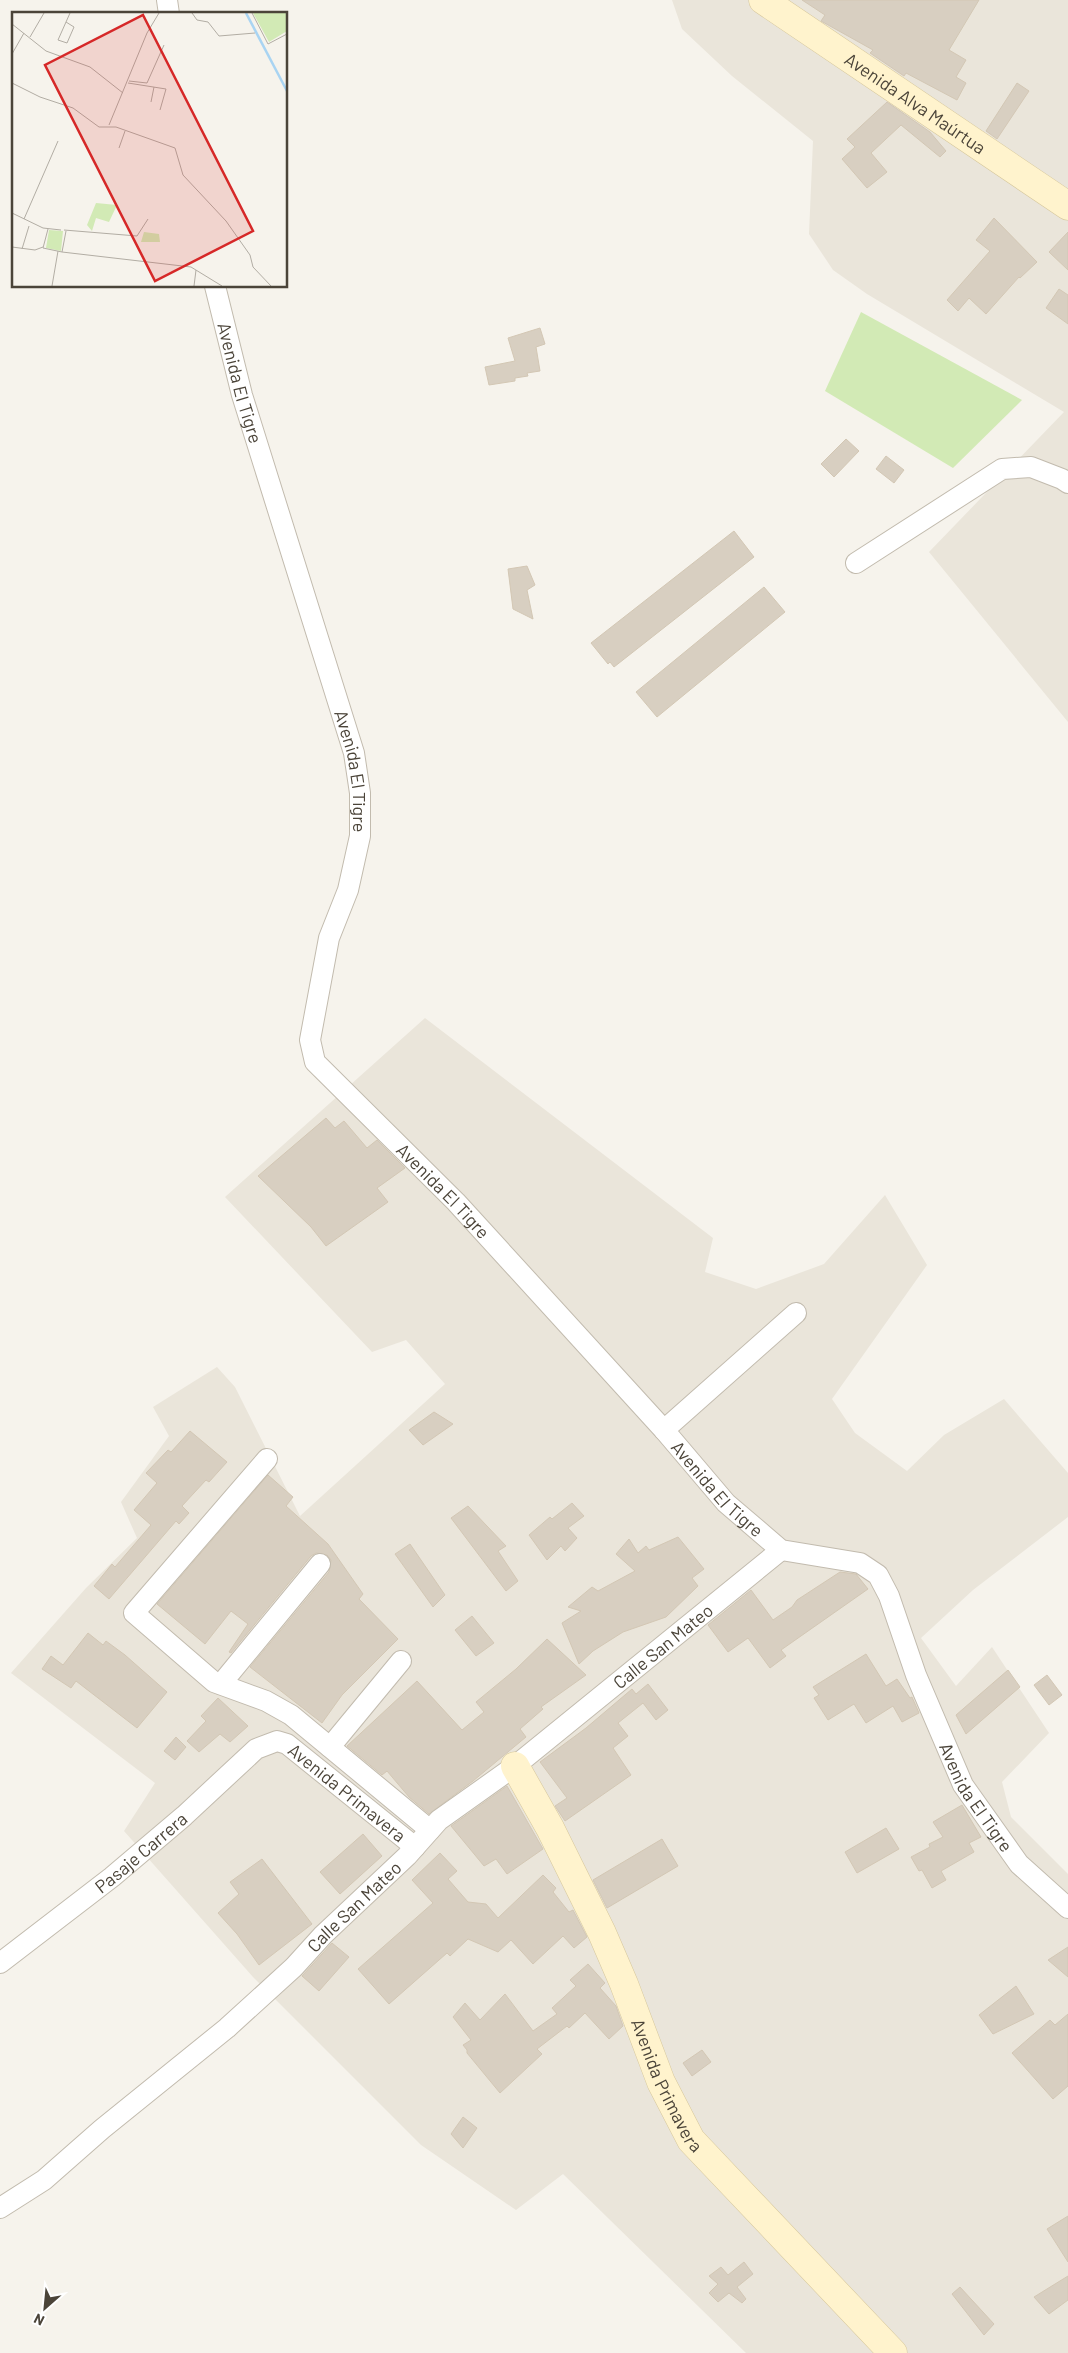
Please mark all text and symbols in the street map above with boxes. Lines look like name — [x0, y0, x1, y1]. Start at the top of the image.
inset map — [12, 12, 288, 288]
street label: Avenida Alva Maúrtua — [841, 48, 990, 158]
street label: Avenida El Tigre — [213, 320, 267, 446]
street label: Avenida El Tigre — [330, 707, 371, 832]
street label: Avenida El Tigre — [392, 1139, 495, 1243]
street label: Avenida El Tigre — [667, 1436, 768, 1541]
street label: Calle San Mateo — [608, 1599, 717, 1693]
street label: Avenida Primavera — [284, 1738, 410, 1846]
street label: Avenida El Tigre — [935, 1739, 1018, 1856]
street label: Pasaje Carrera — [90, 1807, 191, 1897]
street label: Calle San Mateo — [302, 1856, 406, 1956]
street label: Avenida Primavera — [627, 2015, 707, 2157]
north arrow — [20, 2283, 70, 2333]
text: N — [31, 2310, 47, 2330]

